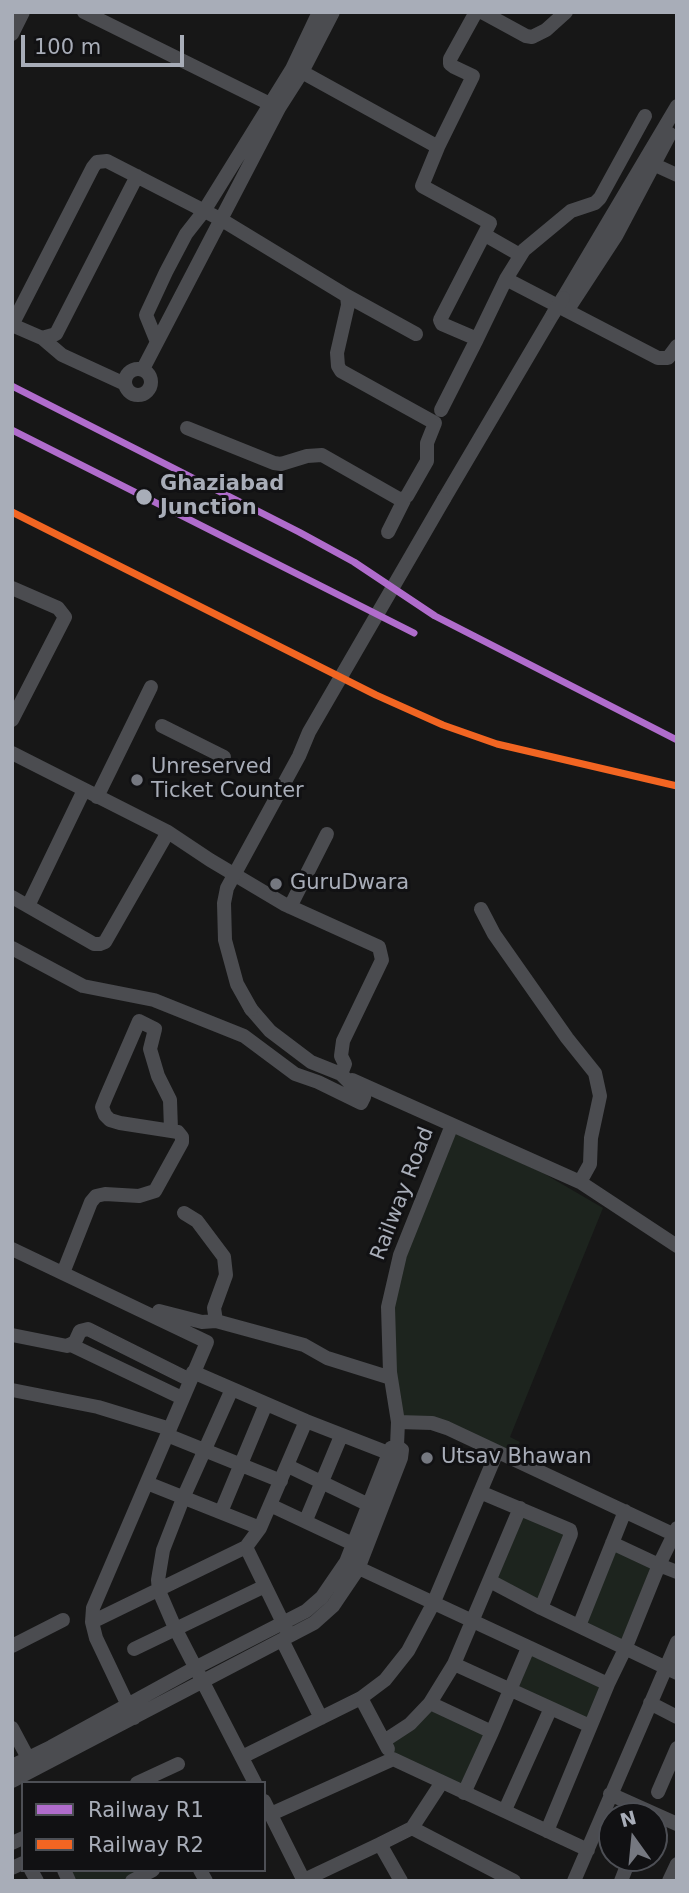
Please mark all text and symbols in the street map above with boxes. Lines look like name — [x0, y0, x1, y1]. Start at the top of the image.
scale bar — [24, 21, 187, 65]
text: 100 m — [34, 35, 101, 59]
place label: Ghaziabad Junction — [160, 472, 284, 522]
marker: Ghaziabad Junction — [134, 487, 154, 507]
place label: Unreserved Ticket Counter — [151, 755, 304, 805]
marker: Unreserved Ticket Counter — [129, 772, 145, 788]
place label: GuruDwara — [290, 871, 409, 897]
marker: GuruDwara — [268, 876, 284, 892]
street label: Railway Road — [366, 1124, 440, 1264]
place label: Utsav Bhawan — [441, 1445, 591, 1471]
marker: Utsav Bhawan — [419, 1450, 435, 1466]
legend — [21, 1781, 266, 1872]
text: Railway R1 — [88, 1798, 204, 1822]
north arrow — [598, 1802, 668, 1872]
text: N — [618, 1806, 639, 1831]
text: Railway R2 — [88, 1833, 204, 1857]

